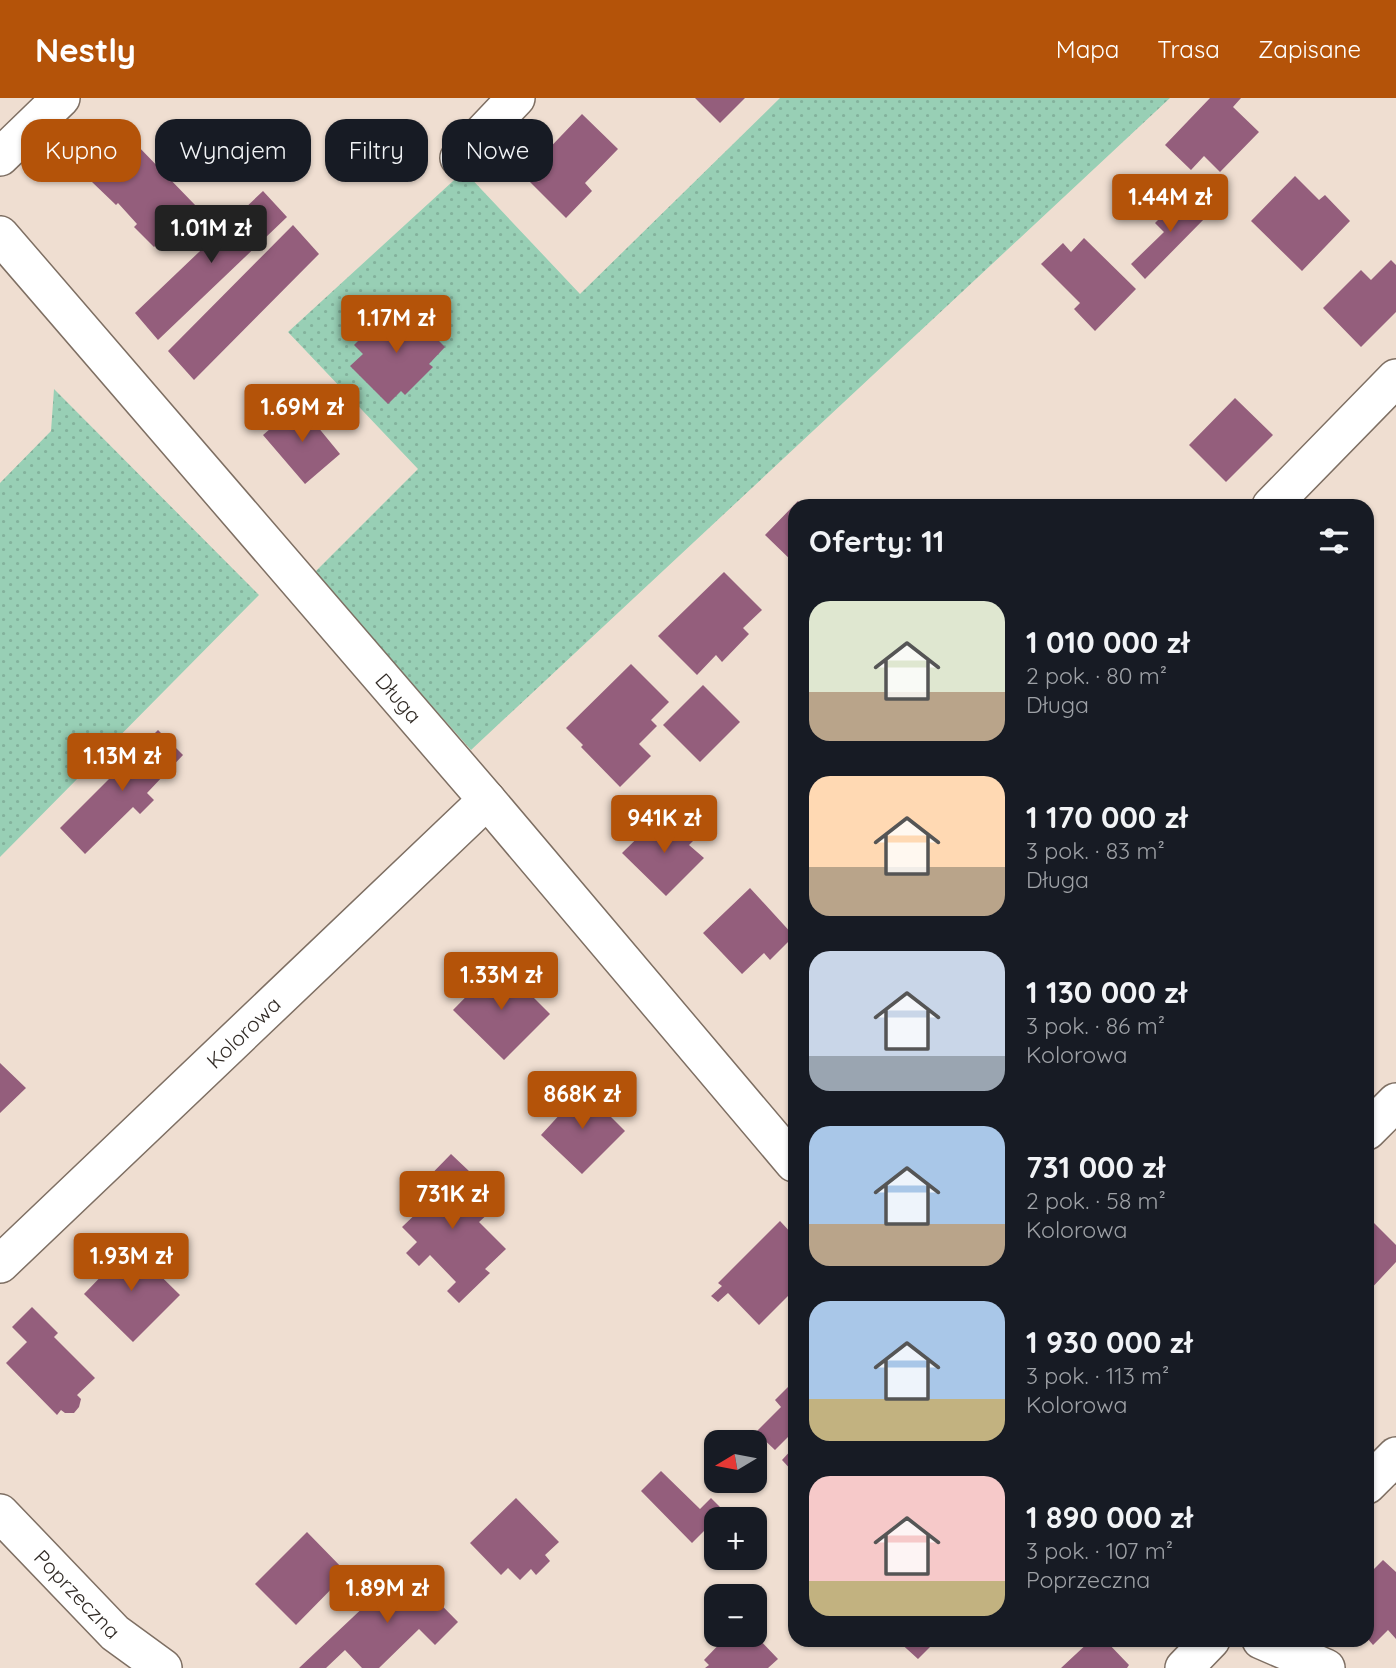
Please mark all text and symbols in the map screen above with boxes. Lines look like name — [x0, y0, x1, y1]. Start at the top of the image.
text: Nestly — [35, 29, 136, 70]
text: Mapa — [1056, 34, 1119, 64]
text: Trasa — [1157, 34, 1220, 64]
text: Zapisane — [1258, 34, 1361, 64]
chip: Kupno — [21, 119, 141, 182]
chip: Wynajem — [155, 119, 311, 182]
chip: Filtry — [325, 119, 428, 182]
chip: Nowe — [442, 119, 553, 182]
pin: 1.44M zł — [1098, 174, 1242, 234]
text: 1.44M zł — [1128, 182, 1212, 211]
pin: 1.01M zł — [139, 206, 283, 265]
text: 1.01M zł — [171, 213, 251, 242]
pin: 1.17M zł — [324, 296, 468, 355]
text: 1.17M zł — [357, 303, 435, 332]
pin: 1.69M zł — [230, 384, 374, 444]
text: 1.69M zł — [260, 392, 344, 421]
text: Oferty: 11 — [809, 522, 945, 560]
icon: filters — [1315, 522, 1353, 560]
text: 1 010 000 zł — [1026, 623, 1189, 661]
icon: home — [865, 629, 949, 713]
text: 2 pok. · 80 m² — [1026, 661, 1167, 690]
street label: Długa — [370, 668, 428, 728]
text: Długa — [1026, 690, 1089, 719]
pin: 1.13M zł — [50, 734, 194, 793]
text: 1.13M zł — [83, 741, 161, 770]
pin: 941K zł — [599, 796, 729, 855]
text: 1 170 000 zł — [1026, 798, 1187, 836]
text: 941K zł — [627, 803, 701, 832]
icon: home — [865, 804, 949, 888]
text: 3 pok. · 83 m² — [1026, 836, 1165, 865]
text: Długa — [1026, 865, 1089, 894]
pin: 1.33M zł — [429, 953, 573, 1012]
text: 1.33M zł — [460, 960, 542, 989]
text: 1 130 000 zł — [1026, 973, 1187, 1011]
icon: home — [865, 979, 949, 1063]
street label: Kolorowa — [201, 991, 286, 1074]
text: 3 pok. · 86 m² — [1026, 1011, 1165, 1040]
text: Kolorowa — [1026, 1040, 1127, 1069]
pin: 868K zł — [517, 1072, 647, 1131]
text: 868K zł — [544, 1079, 620, 1108]
text: 731 000 zł — [1026, 1148, 1165, 1186]
icon: home — [865, 1154, 949, 1238]
pin: 731K zł — [387, 1172, 517, 1231]
text: 731K zł — [416, 1179, 488, 1208]
text: 2 pok. · 58 m² — [1026, 1186, 1166, 1215]
text: Kolorowa — [1026, 1215, 1127, 1244]
pin: 1.93M zł — [59, 1234, 203, 1293]
text: 1.93M zł — [90, 1241, 172, 1270]
text: 1 930 000 zł — [1026, 1323, 1192, 1361]
icon: home — [865, 1329, 949, 1413]
text: 3 pok. · 113 m² — [1026, 1361, 1169, 1390]
text: Kolorowa — [1026, 1390, 1127, 1419]
north arrow — [704, 1430, 766, 1493]
map controls — [704, 1430, 767, 1647]
text: 1 890 000 zł — [1026, 1498, 1193, 1536]
icon: home — [865, 1504, 949, 1588]
button: + — [704, 1507, 767, 1570]
text: 3 pok. · 107 m² — [1026, 1536, 1173, 1565]
street label: Poprzeczna — [29, 1544, 126, 1644]
text: Poprzeczna — [1026, 1565, 1150, 1594]
pin: 1.89M zł — [315, 1566, 459, 1625]
text: 1.89M zł — [346, 1573, 428, 1602]
button: − — [704, 1584, 767, 1647]

